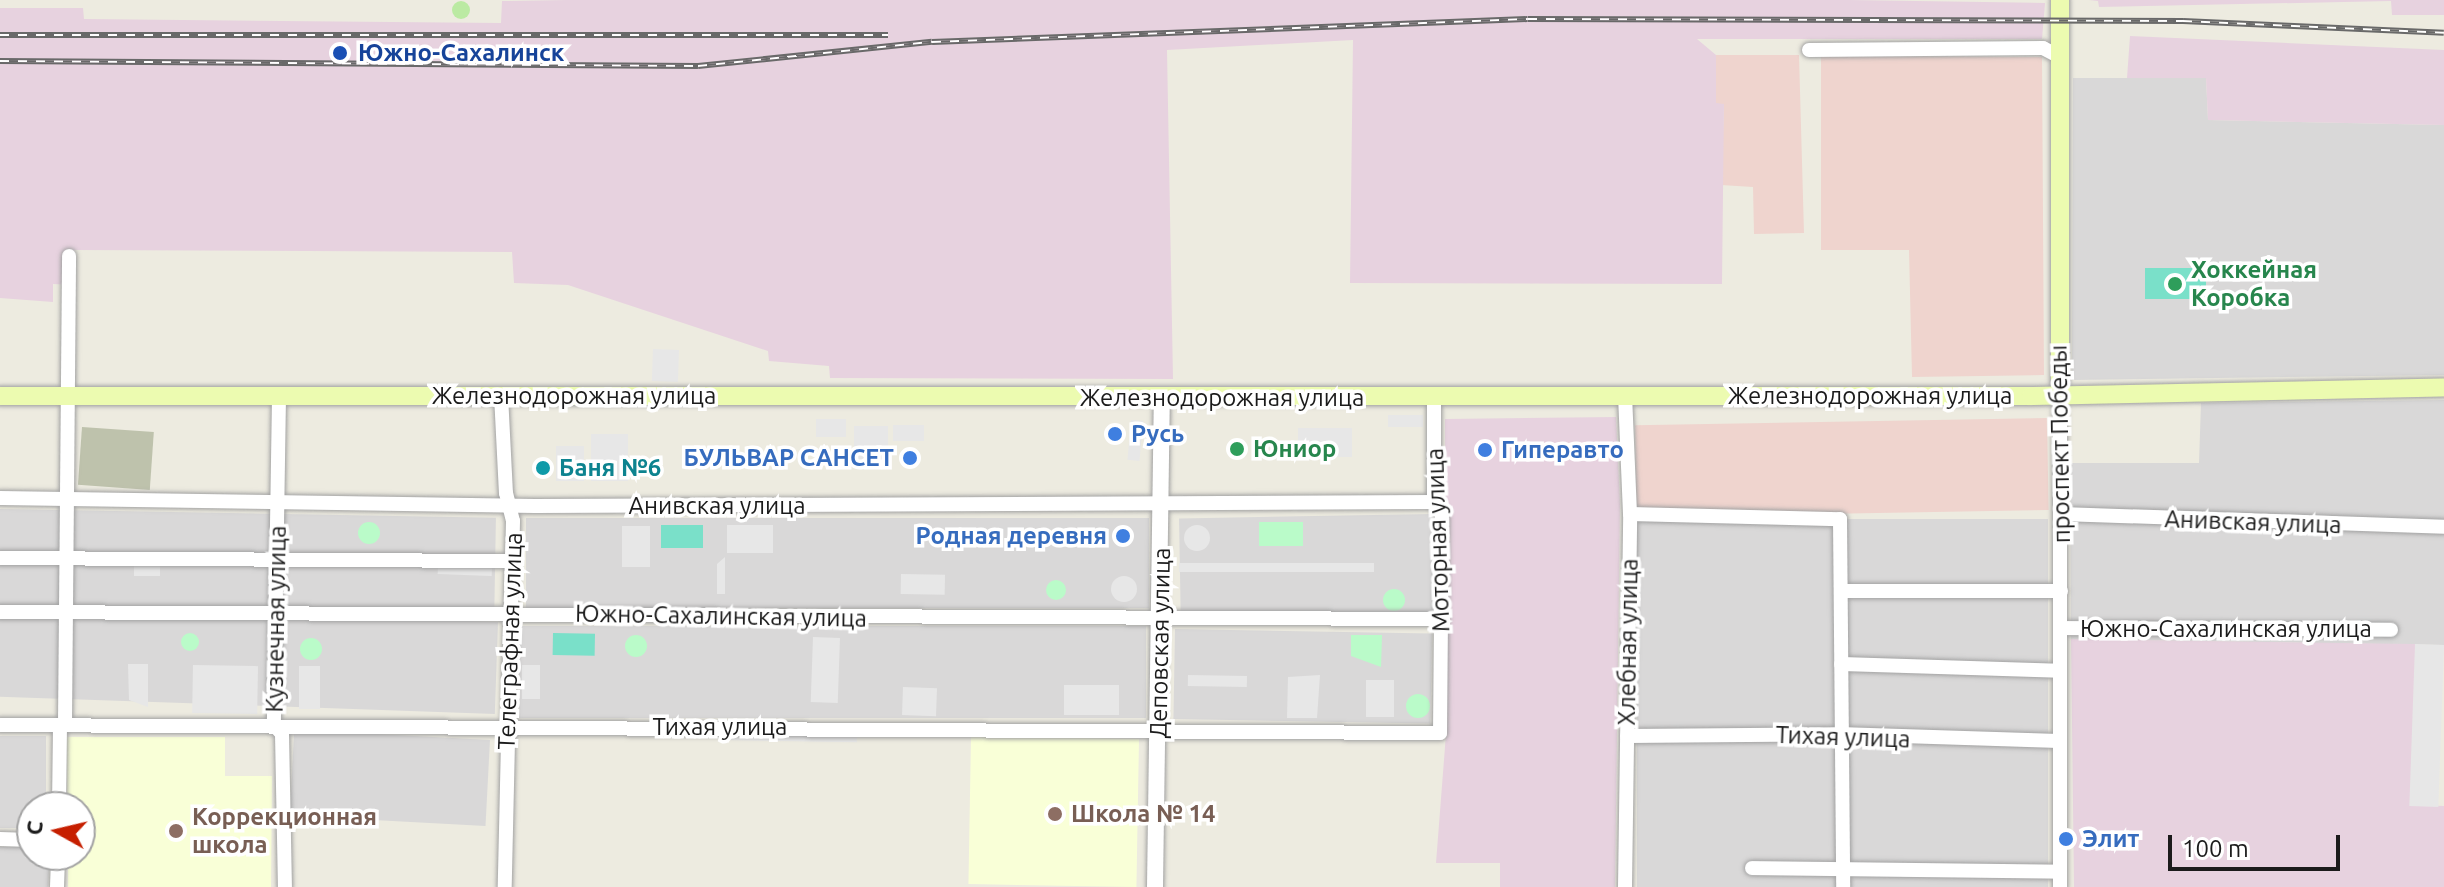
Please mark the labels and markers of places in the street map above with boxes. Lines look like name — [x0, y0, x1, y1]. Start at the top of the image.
place label: Южно-Сахалинск — [358, 39, 564, 67]
marker: Южно-Сахалинск — [329, 42, 351, 64]
place label: Хоккейная Коробка — [2191, 256, 2317, 312]
marker: Хоккейная Коробка — [2166, 275, 2184, 293]
place label: Русь — [1131, 420, 1184, 448]
marker: Русь — [1106, 425, 1124, 443]
place label: Юниор — [1253, 435, 1336, 463]
place label: Гиперавто — [1501, 436, 1624, 464]
marker: Юниор — [1228, 440, 1246, 458]
marker: Гиперавто — [1476, 441, 1494, 459]
place label: БУЛЬВАР САНСЕТ — [683, 444, 894, 472]
marker: БУЛЬВАР САНСЕТ — [901, 449, 919, 467]
place label: Баня №6 — [559, 454, 661, 482]
marker: Баня №6 — [534, 459, 552, 477]
place label: Родная деревня — [916, 522, 1107, 550]
marker: Родная деревня — [1114, 527, 1132, 545]
place label: Школа № 14 — [1071, 800, 1216, 828]
place label: Коррекционная школа — [192, 803, 377, 859]
marker: Школа № 14 — [1046, 805, 1064, 823]
marker: Коррекционная школа — [167, 822, 185, 840]
place label: Элит — [2082, 825, 2139, 853]
marker: Элит — [2057, 830, 2075, 848]

